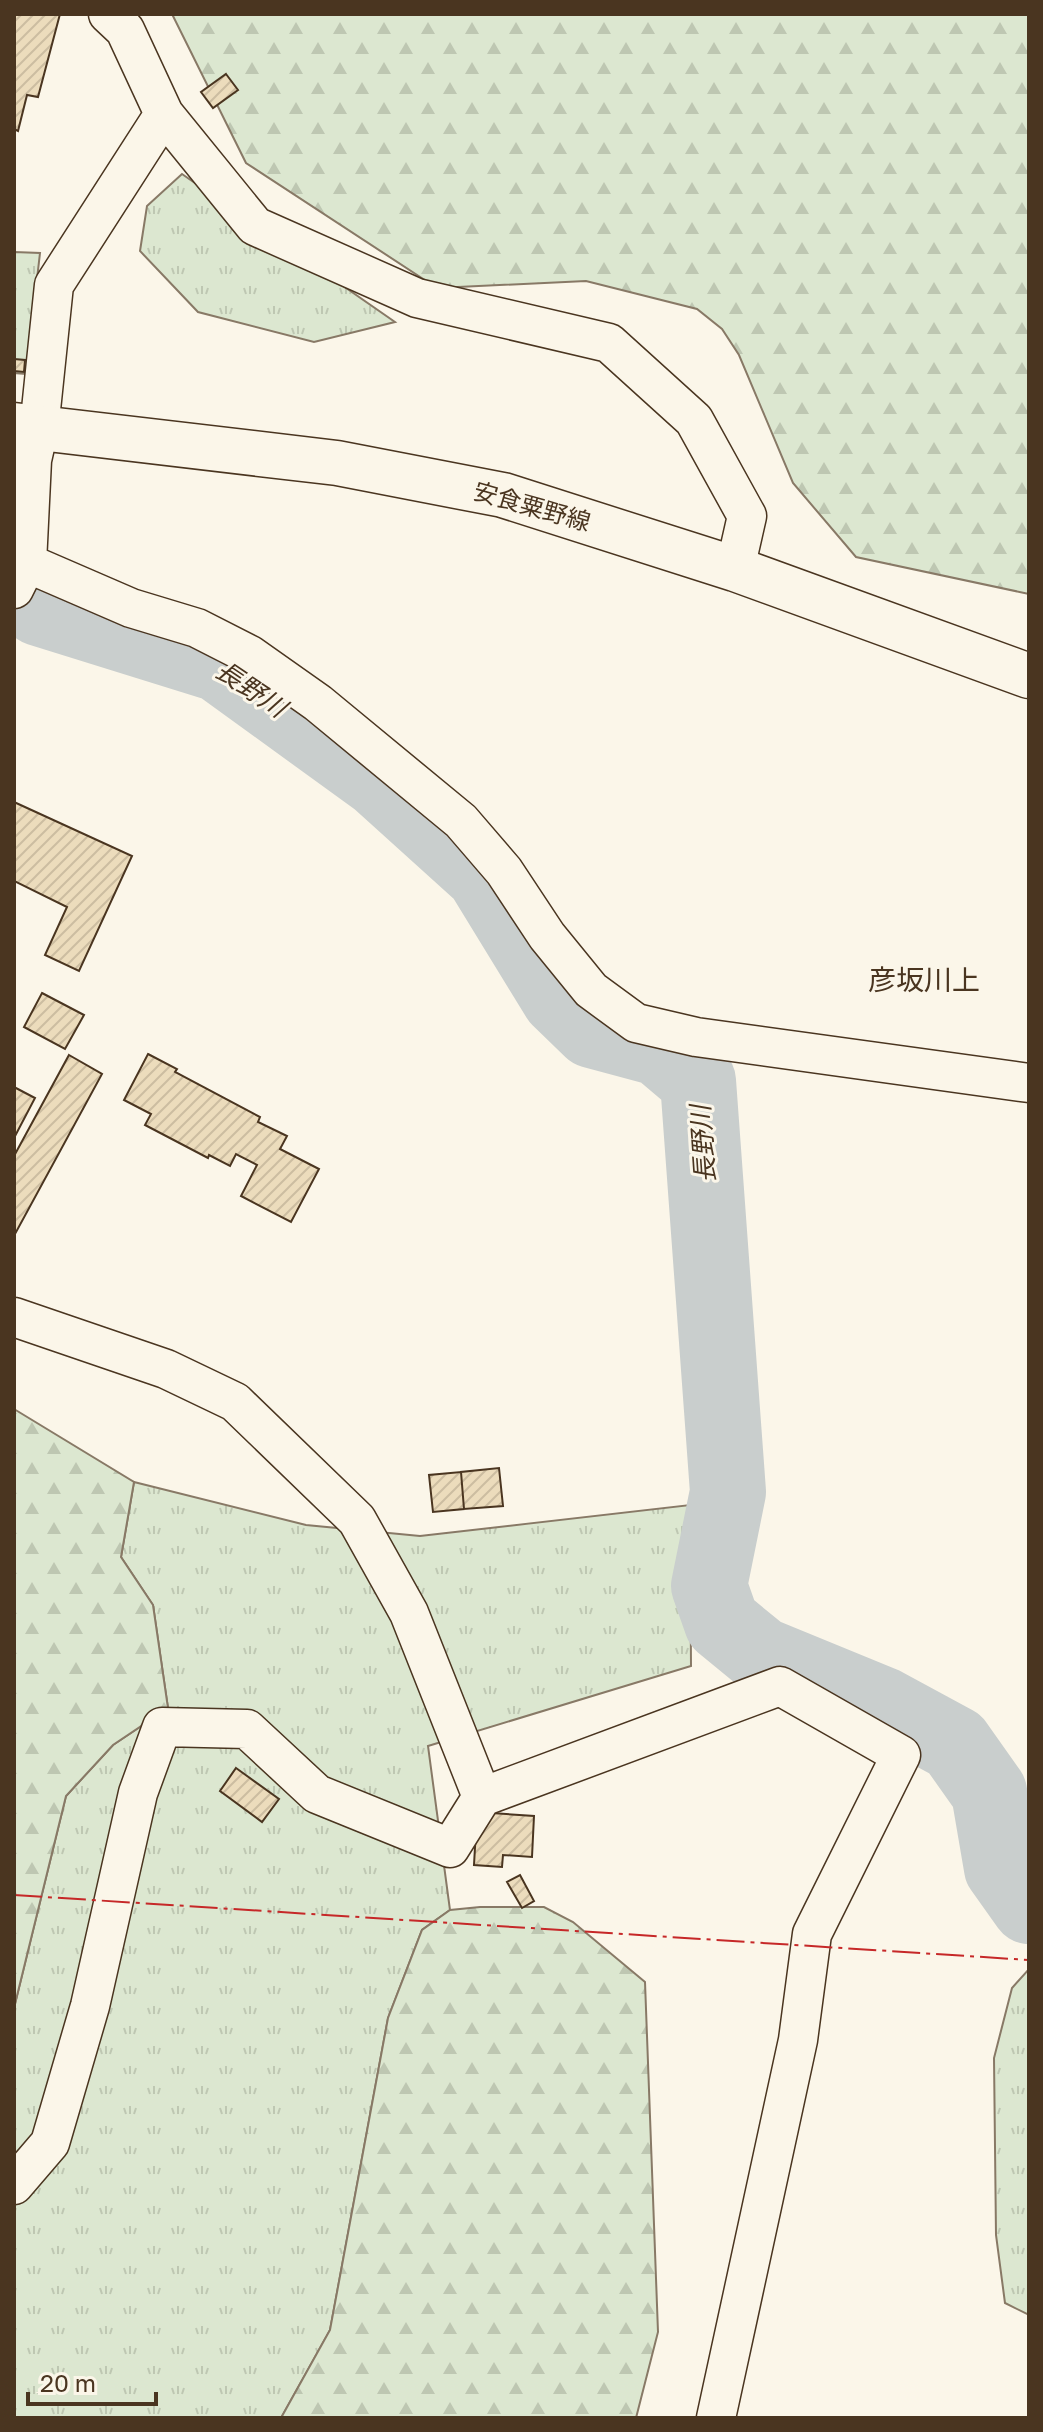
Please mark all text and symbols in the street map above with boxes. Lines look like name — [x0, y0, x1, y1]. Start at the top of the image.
street label: 安食粟野線 — [471, 475, 594, 536]
water label: 長野川 — [210, 654, 295, 725]
district label: 彦坂川上 — [868, 963, 980, 996]
water label: 長野川 — [684, 1101, 721, 1184]
scale bar — [28, 2356, 156, 2406]
text: 20 m — [40, 2368, 96, 2397]

